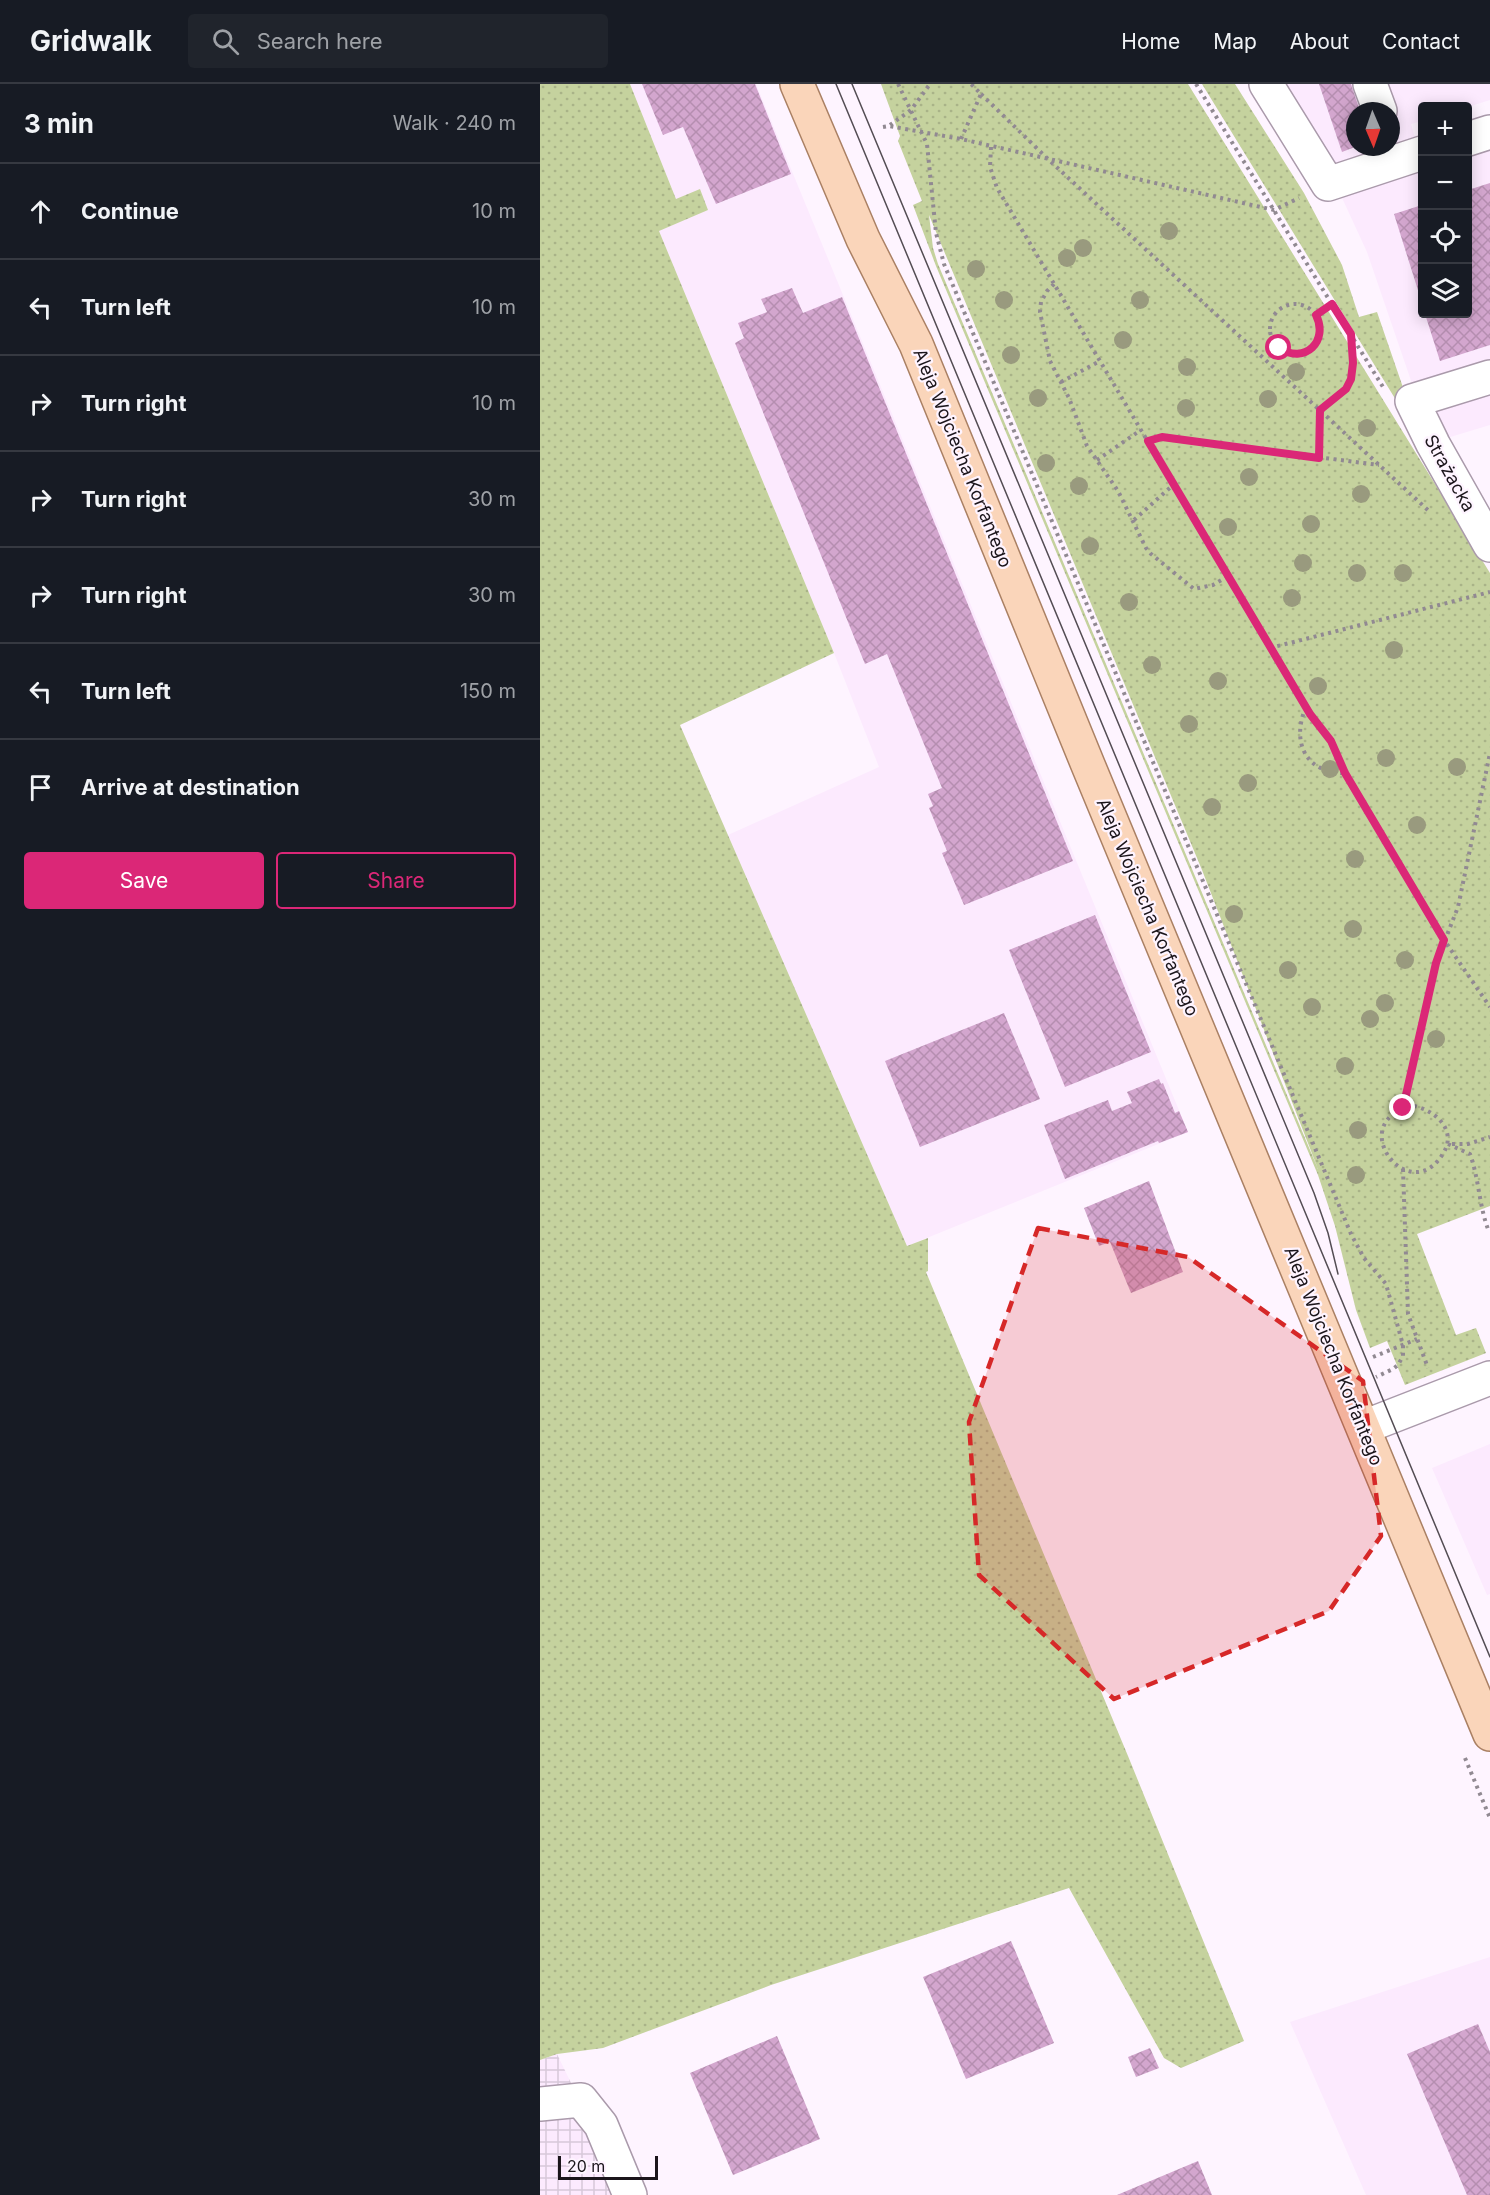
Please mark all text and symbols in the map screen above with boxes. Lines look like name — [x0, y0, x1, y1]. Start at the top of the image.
search box — [188, 14, 608, 68]
text: Gridwalk — [30, 24, 152, 58]
icon: search — [209, 25, 242, 58]
text: Search here — [257, 28, 382, 54]
text: Home — [1121, 29, 1180, 54]
text: Map — [1213, 29, 1257, 54]
text: About — [1290, 29, 1349, 54]
text: Contact — [1382, 29, 1460, 54]
north arrow — [1346, 102, 1400, 156]
map controls — [1418, 102, 1472, 318]
button: + — [1418, 102, 1472, 156]
text: 3 min — [24, 108, 94, 139]
text: Walk · 240 m — [393, 111, 516, 135]
button: − — [1418, 156, 1472, 210]
icon: ahead — [24, 195, 57, 228]
text: Continue — [81, 198, 179, 224]
text: 10 m — [472, 199, 516, 223]
button: locate — [1418, 210, 1472, 264]
button: layers — [1418, 264, 1472, 318]
icon: left — [24, 291, 57, 324]
text: Turn left — [81, 294, 171, 320]
text: 10 m — [472, 295, 516, 319]
route start — [1265, 334, 1291, 360]
street label: Aleja Wojciecha Korfantego — [909, 345, 1017, 571]
icon: right — [24, 387, 57, 420]
text: Turn right — [81, 390, 187, 416]
text: 10 m — [472, 391, 516, 415]
street label: Strażacka — [1420, 431, 1480, 515]
icon: right — [24, 483, 57, 516]
text: Turn right — [81, 486, 187, 512]
text: 30 m — [468, 487, 516, 511]
icon: right — [24, 579, 57, 612]
text: Turn right — [81, 582, 187, 608]
text: 30 m — [468, 583, 516, 607]
icon: left — [24, 675, 57, 708]
text: Turn left — [81, 678, 171, 704]
text: 150 m — [460, 679, 516, 703]
icon: arrive — [24, 771, 57, 804]
text: Arrive at destination — [81, 774, 300, 800]
street label: Aleja Wojciecha Korfantego — [1093, 795, 1203, 1019]
button: Save — [24, 852, 264, 909]
button: Share — [276, 852, 516, 909]
route end — [1389, 1094, 1415, 1120]
street label: Aleja Wojciecha Korfantego — [1280, 1243, 1388, 1469]
scale bar — [558, 2153, 658, 2180]
text: 20 m — [567, 2156, 605, 2176]

